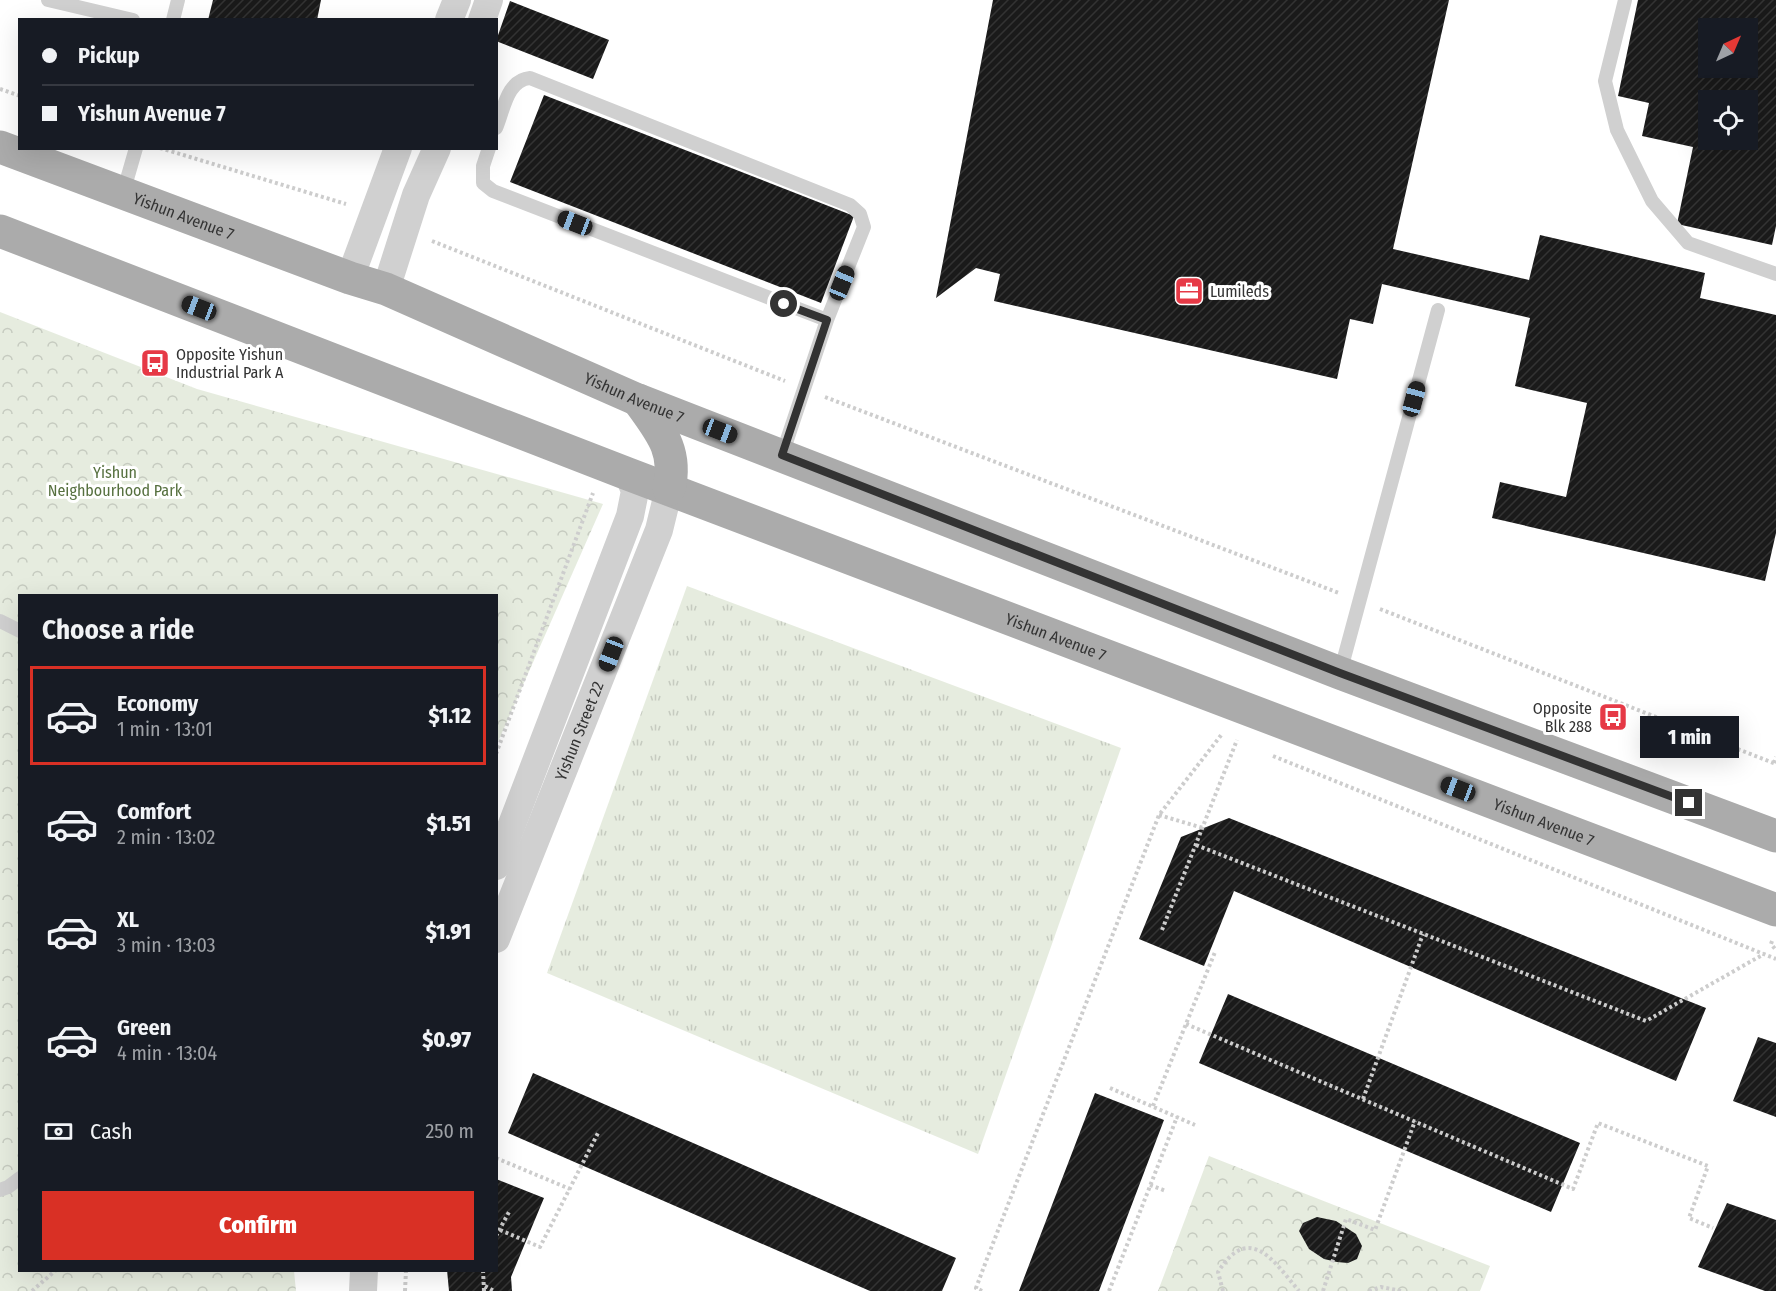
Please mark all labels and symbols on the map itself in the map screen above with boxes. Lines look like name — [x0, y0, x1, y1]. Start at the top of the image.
north arrow — [1698, 18, 1758, 78]
street label: Yishun Avenue 7 — [130, 189, 237, 244]
car — [555, 208, 595, 238]
car — [827, 263, 857, 303]
office icon: Lumileds — [1173, 275, 1205, 307]
place label: Lumileds — [1210, 282, 1269, 301]
route start — [770, 290, 797, 317]
car — [179, 293, 219, 323]
place label: Opposite Yishun Industrial Park A — [176, 345, 284, 382]
bus stop icon: Opposite Yishun Industrial Park A — [139, 347, 171, 379]
street label: Yishun Avenue 7 — [581, 368, 687, 427]
car — [1401, 379, 1427, 419]
car — [700, 416, 740, 446]
park label: Yishun Neighbourhood Park — [48, 463, 183, 500]
street label: Yishun Avenue 7 — [1003, 609, 1109, 665]
car — [596, 634, 626, 674]
street label: Yishun Street 22 — [551, 679, 608, 783]
place label: Opposite Blk 288 — [1533, 699, 1592, 736]
bus stop icon: Opposite Blk 288 — [1597, 701, 1629, 733]
callout: 1 min — [1640, 716, 1738, 758]
car — [1438, 774, 1478, 804]
route end — [1675, 789, 1702, 816]
street label: Yishun Avenue 7 — [1491, 795, 1597, 850]

